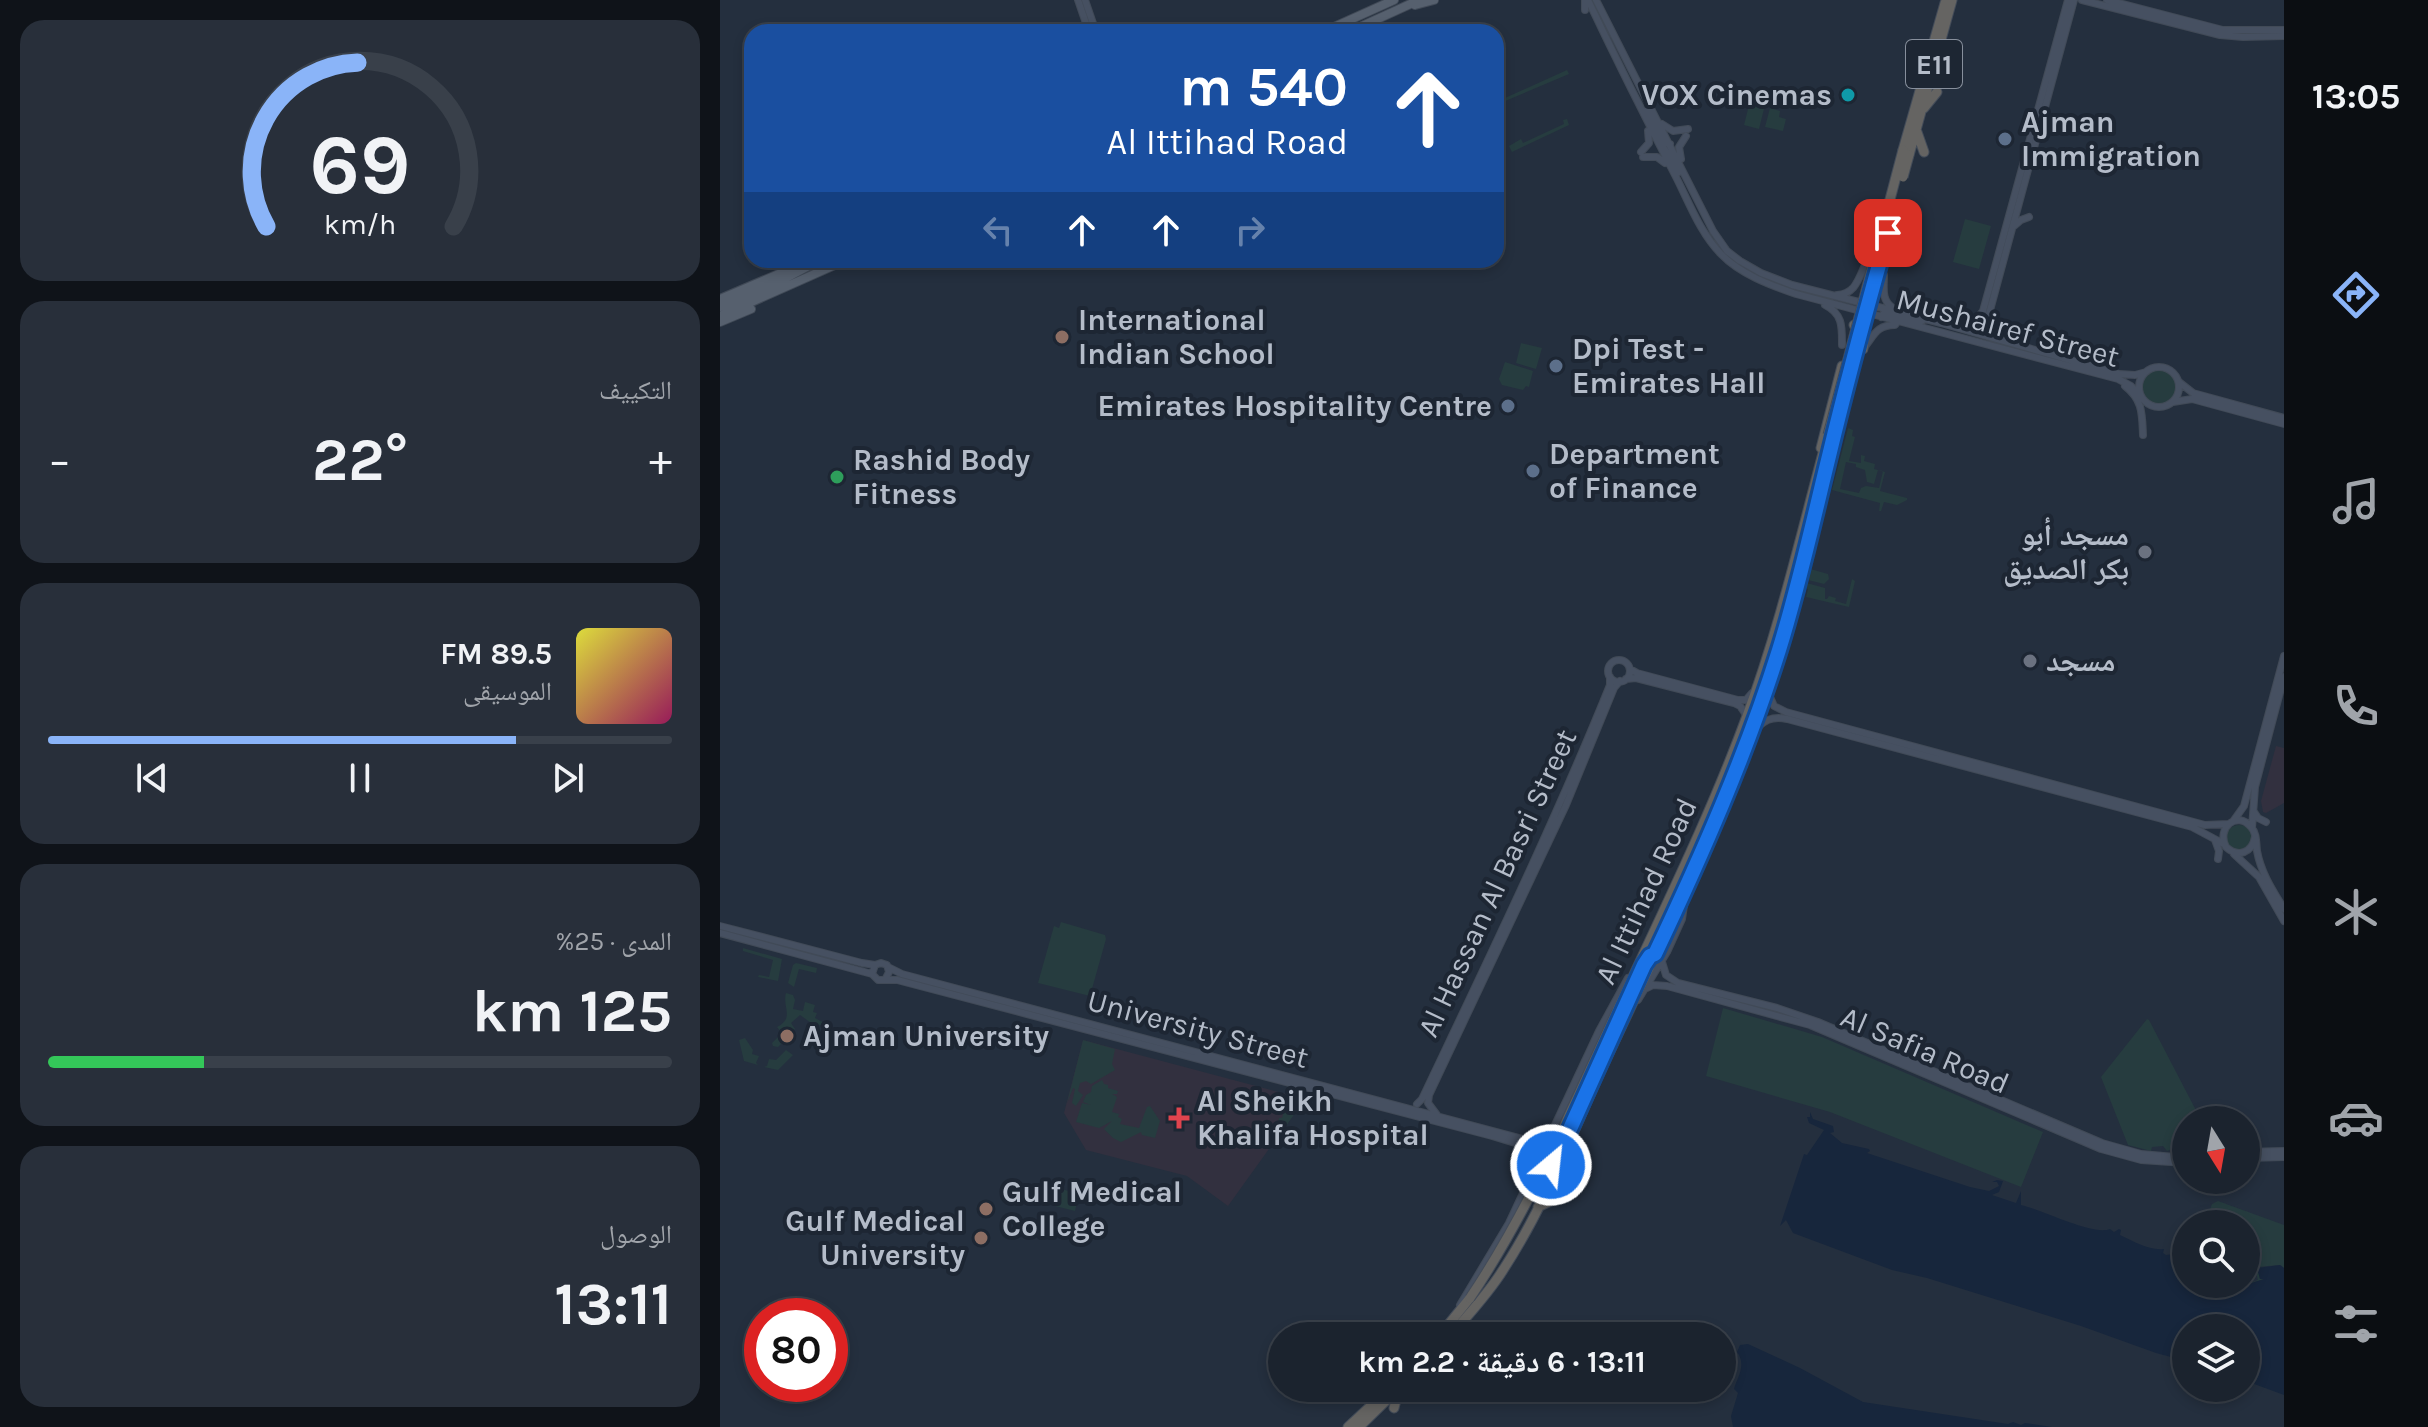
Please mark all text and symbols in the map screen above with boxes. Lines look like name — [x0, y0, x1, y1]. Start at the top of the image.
road number: E11 — [1906, 40, 1962, 88]
text: 540 m — [1179, 54, 1348, 119]
icon: ahead — [1376, 56, 1480, 160]
text: 13:05 — [2312, 75, 2400, 117]
place label: VOX Cinemas — [1641, 77, 1832, 113]
marker: VOX Cinemas — [1839, 86, 1857, 104]
place label: Ajman Immigration — [2021, 104, 2201, 174]
text: 69 — [309, 116, 411, 213]
text: Al Ittihad Road — [1107, 121, 1348, 163]
marker: Ajman Immigration — [1996, 130, 2014, 148]
pin — [1854, 199, 1922, 267]
text: km/h — [324, 208, 396, 241]
icon: left — [976, 208, 1020, 252]
icon: ahead — [1060, 208, 1104, 252]
icon: ahead — [1144, 208, 1188, 252]
icon: right — [1228, 208, 1272, 252]
icon: arrive — [1866, 211, 1910, 255]
icon: directions — [2328, 267, 2384, 323]
street label: Mushairef Street — [1893, 281, 2123, 375]
place label: International Indian School — [1078, 302, 1275, 372]
marker: International Indian School — [1053, 328, 1071, 346]
place label: Dpi Test - Emirates Hall — [1572, 331, 1765, 401]
marker: Dpi Test - Emirates Hall — [1547, 357, 1565, 375]
text: التكييف — [599, 375, 672, 406]
place label: Emirates Hospitality Centre — [1098, 388, 1492, 424]
marker: Emirates Hospitality Centre — [1499, 397, 1517, 415]
text: 22° — [312, 425, 408, 495]
text: − — [48, 435, 71, 486]
text: + — [649, 435, 672, 486]
place label: Department of Finance — [1549, 436, 1720, 506]
place label: Rashid Body Fitness — [853, 442, 1030, 512]
marker: Department of Finance — [1524, 462, 1542, 480]
marker: Rashid Body Fitness — [828, 468, 846, 486]
icon: music — [2328, 473, 2384, 529]
place label: مسجد أبو بكر الصديق — [2003, 517, 2129, 587]
marker: مسجد أبو بكر الصديق — [2136, 543, 2154, 561]
text: 89.5 FM — [440, 636, 552, 672]
place label: مسجد — [2046, 643, 2115, 679]
marker: مسجد — [2021, 652, 2039, 670]
text: الموسيقى — [463, 676, 552, 707]
icon: phone — [2328, 678, 2384, 734]
street label: Al Hassan Al Basri Street — [1410, 723, 1584, 1043]
icon: previous — [130, 756, 174, 800]
icon: pause — [338, 756, 382, 800]
icon: next — [546, 756, 590, 800]
street label: Al Ittihad Road — [1587, 792, 1705, 990]
icon: climate — [2328, 884, 2384, 940]
text: المدى · 25% — [556, 926, 672, 957]
text: 125 km — [472, 976, 672, 1046]
street label: University Street — [1084, 982, 1312, 1076]
street label: Al Safia Road — [1835, 998, 2015, 1102]
place label: Ajman University — [803, 1018, 1049, 1054]
marker: Ajman University — [778, 1027, 796, 1045]
place label: Al Sheikh Khalifa Hospital — [1197, 1083, 1429, 1153]
icon: car — [2328, 1090, 2384, 1146]
north arrow — [2172, 1106, 2260, 1194]
map controls — [2172, 1106, 2260, 1402]
marker: Al Sheikh Khalifa Hospital — [1168, 1107, 1190, 1129]
position arrow — [1509, 1123, 1593, 1207]
place label: Gulf Medical College — [1002, 1174, 1182, 1244]
marker: Gulf Medical College — [977, 1200, 995, 1218]
place label: Gulf Medical University — [785, 1203, 965, 1273]
button: search — [2172, 1210, 2260, 1298]
text: الوصول — [600, 1219, 672, 1250]
marker: Gulf Medical University — [972, 1229, 990, 1247]
text: 13:11 — [554, 1269, 672, 1339]
icon: filters — [2328, 1296, 2384, 1352]
speed limit sign: 80 — [744, 1298, 848, 1402]
button: layers — [2172, 1314, 2260, 1402]
text: 13:11 · 6 دقيقة · 2.2 km — [1358, 1344, 1646, 1380]

